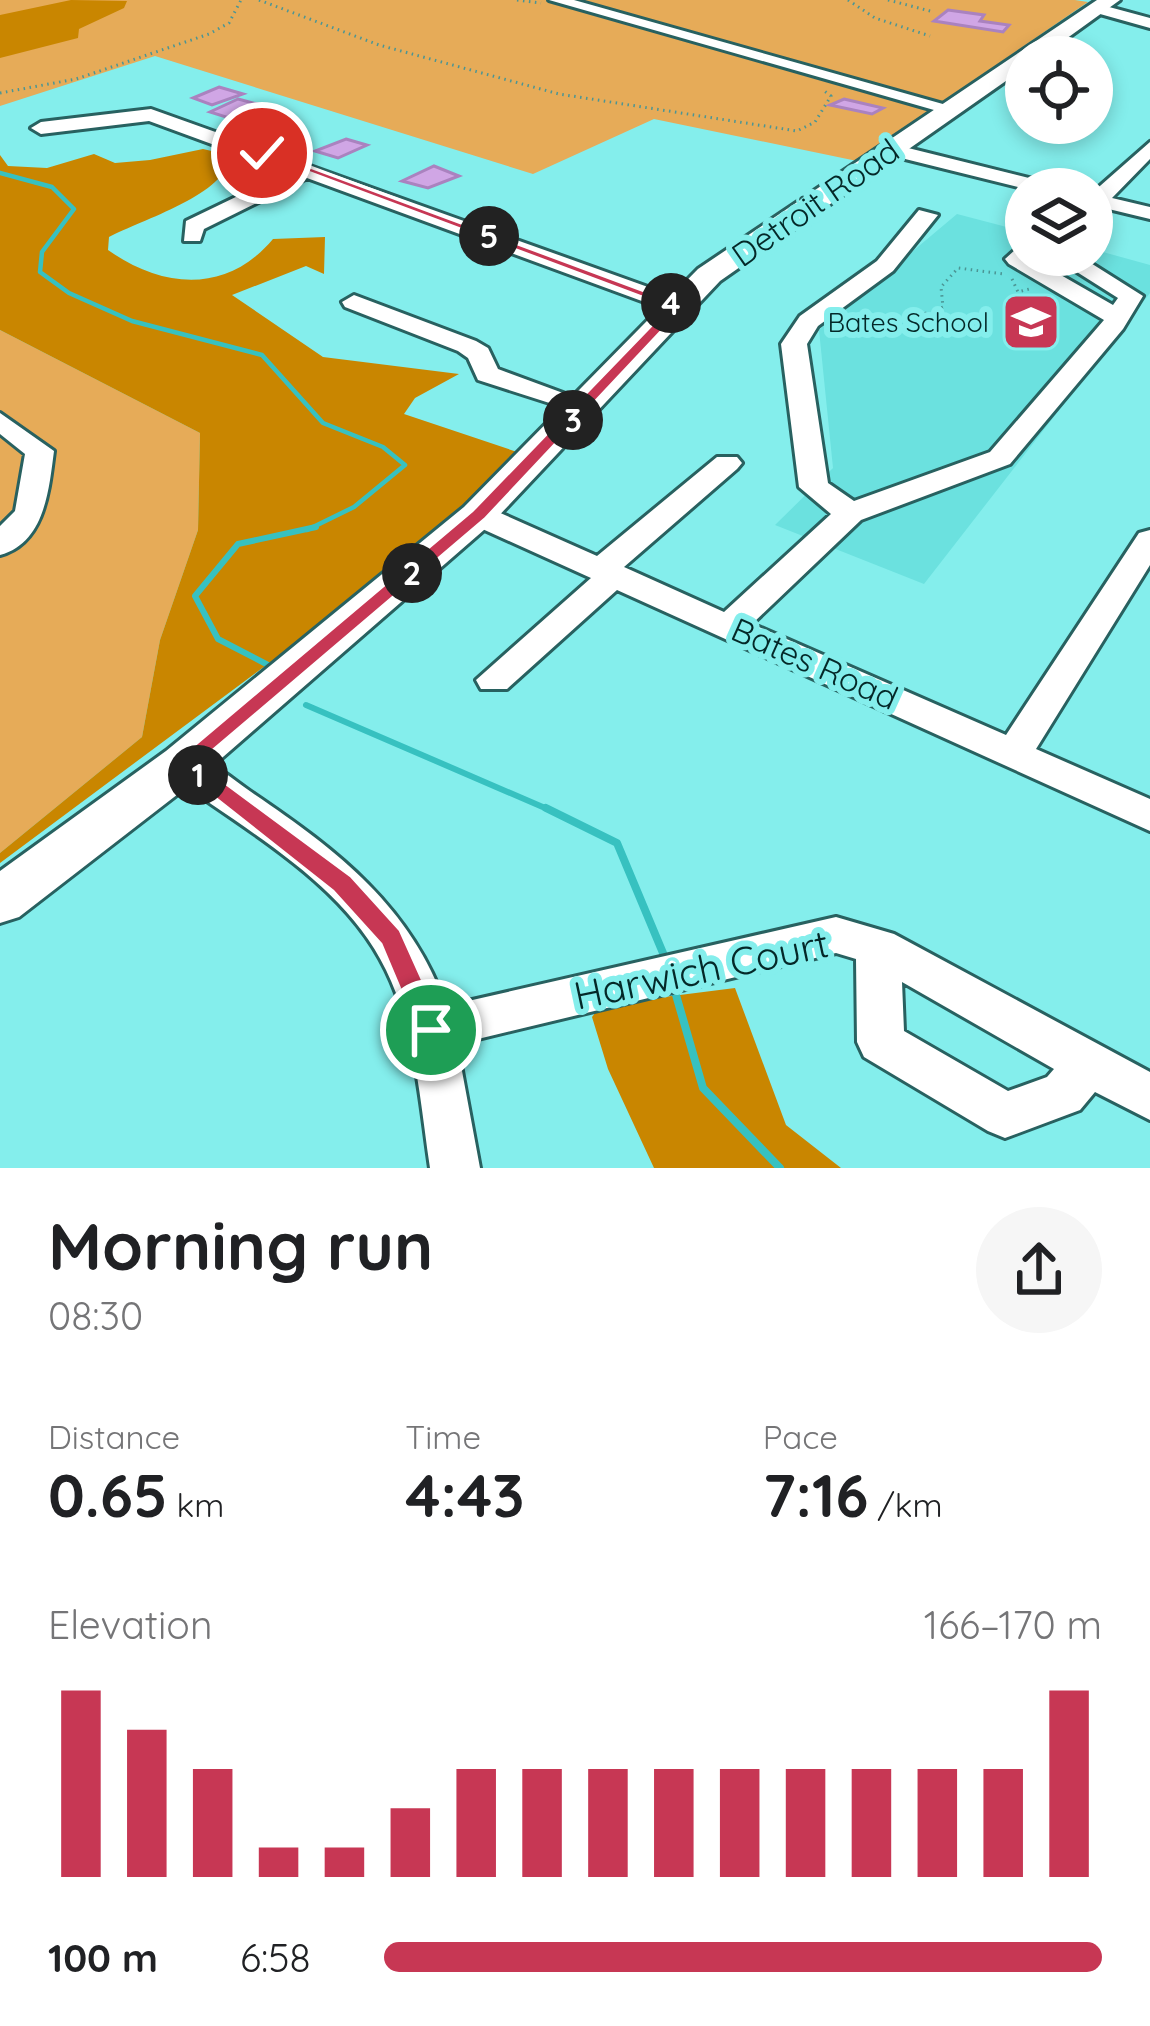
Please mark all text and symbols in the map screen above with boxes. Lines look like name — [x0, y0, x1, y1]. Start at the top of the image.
map controls — [1005, 36, 1113, 276]
button: locate — [1005, 36, 1113, 144]
pin — [211, 102, 313, 204]
icon: check — [229, 120, 295, 186]
street label: Detroit Road — [723, 129, 907, 275]
button: layers — [1005, 168, 1113, 276]
pin: 5 — [459, 206, 519, 266]
text: 5 — [479, 215, 499, 256]
pin: 4 — [641, 273, 701, 333]
text: 4 — [661, 282, 681, 323]
school or university icon: Bates School — [1000, 291, 1062, 353]
place label: Bates School — [827, 305, 989, 339]
pin: 3 — [543, 390, 603, 450]
text: 3 — [564, 399, 582, 440]
pin: 2 — [382, 543, 442, 603]
text: 2 — [403, 552, 421, 593]
street label: Bates Road — [726, 608, 904, 718]
pin: 1 — [168, 745, 228, 805]
text: 1 — [192, 754, 204, 795]
street label: Harwich Court — [569, 918, 833, 1020]
pin — [380, 979, 482, 1081]
icon: arrive — [398, 997, 464, 1063]
text: Morning run — [48, 1204, 433, 1287]
button: share — [976, 1207, 1102, 1333]
text: 08:30 — [48, 1291, 143, 1340]
text: Distance — [48, 1416, 180, 1457]
text: Time — [405, 1416, 481, 1457]
text: Pace — [763, 1416, 838, 1457]
text: 0.65 — [48, 1457, 168, 1532]
text: 4:43 — [405, 1457, 525, 1532]
text: 7:16 — [763, 1457, 869, 1532]
text: km — [168, 1484, 224, 1525]
text: /km — [869, 1484, 943, 1525]
text: Elevation — [48, 1600, 212, 1649]
text: 166–170 m — [924, 1600, 1102, 1649]
text: 100 m — [48, 1933, 158, 1982]
text: 6:58 — [240, 1933, 311, 1982]

